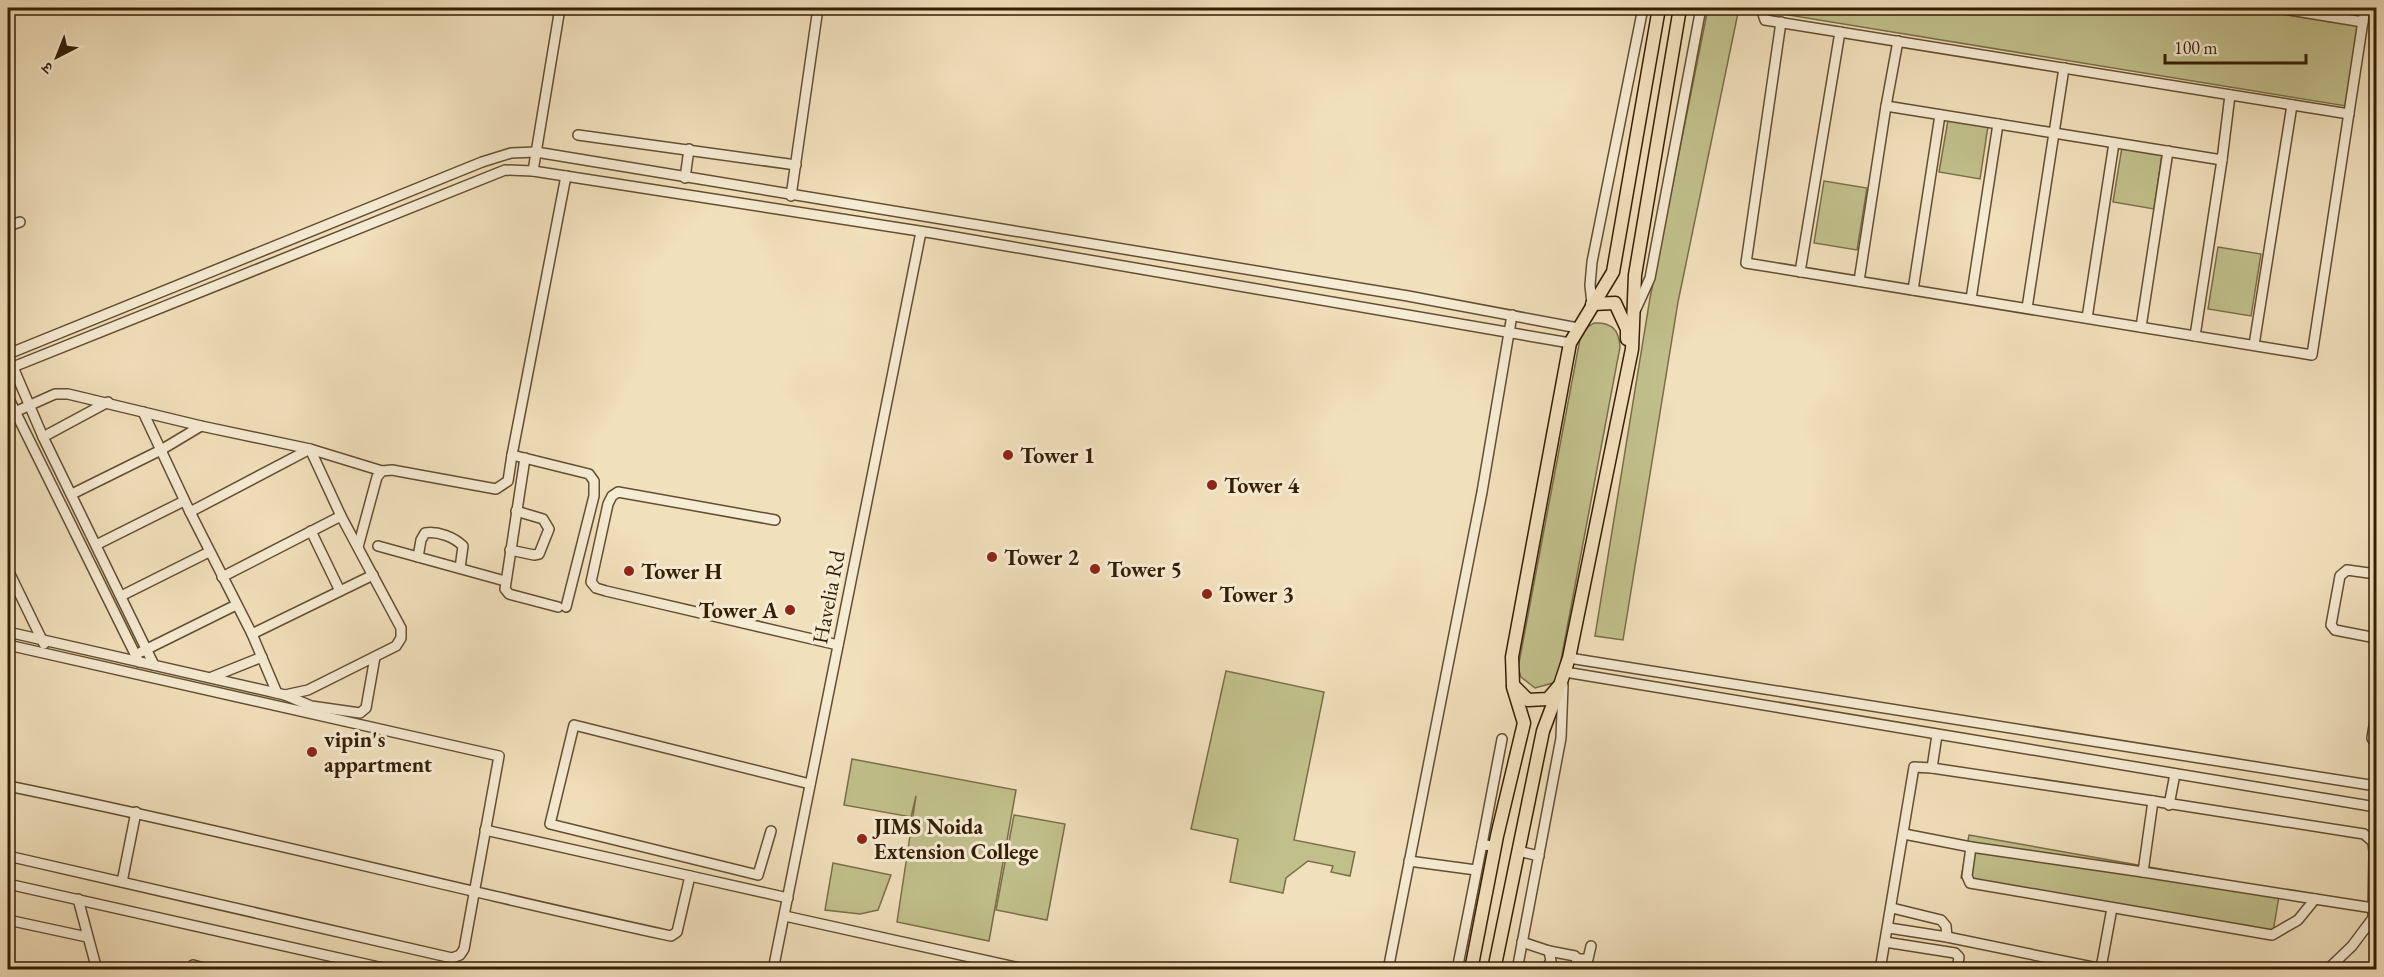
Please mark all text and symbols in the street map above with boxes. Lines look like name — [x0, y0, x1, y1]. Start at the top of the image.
north arrow — [27, 27, 87, 87]
scale bar — [2165, 27, 2306, 65]
text: 100 m — [2174, 36, 2218, 59]
text: उ — [36, 56, 58, 79]
place label: Tower 1 — [1020, 441, 1095, 470]
marker: Tower 1 — [1001, 448, 1015, 462]
place label: Tower 4 — [1224, 471, 1300, 500]
marker: Tower 4 — [1205, 478, 1219, 492]
place label: Tower 2 — [1004, 543, 1080, 572]
street label: Havelia Rd — [805, 547, 852, 646]
marker: Tower 2 — [985, 550, 999, 564]
place label: Tower 5 — [1107, 555, 1182, 584]
place label: Tower H — [641, 557, 723, 586]
marker: Tower 5 — [1088, 562, 1102, 576]
marker: Tower H — [622, 564, 636, 578]
place label: Tower 3 — [1219, 580, 1294, 609]
marker: Tower 3 — [1200, 587, 1214, 601]
place label: Tower A — [699, 596, 778, 625]
marker: Tower A — [783, 603, 797, 617]
place label: vipin's appartment — [324, 725, 433, 779]
marker: vipin's appartment — [305, 745, 319, 759]
place label: JIMS Noida Extension College — [872, 812, 1038, 866]
marker: JIMS Noida Extension College — [855, 832, 869, 846]

